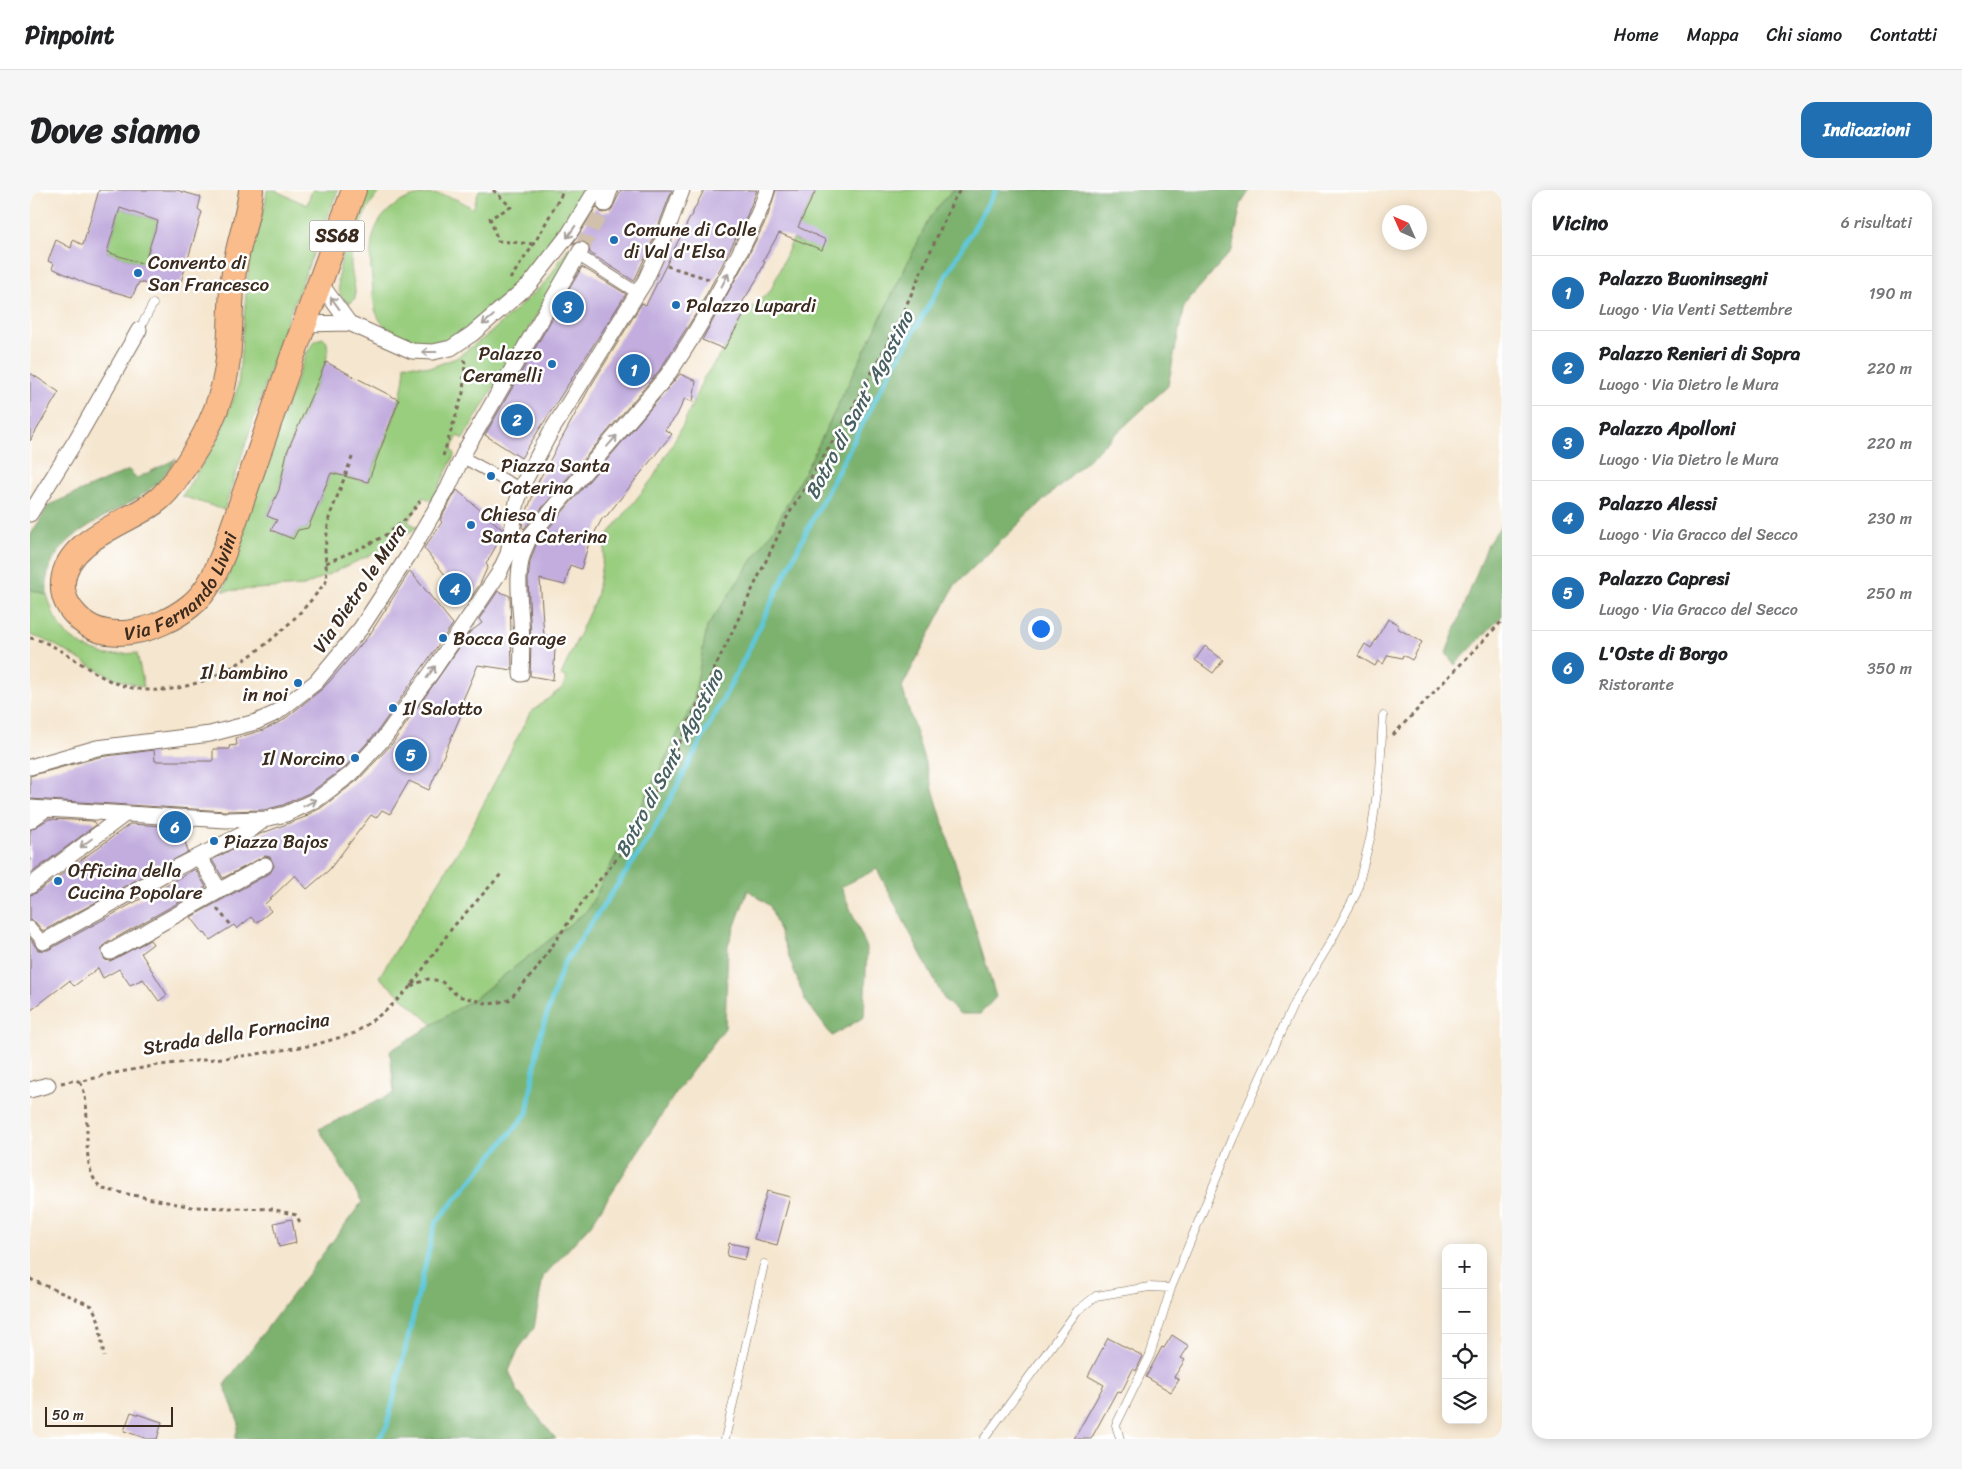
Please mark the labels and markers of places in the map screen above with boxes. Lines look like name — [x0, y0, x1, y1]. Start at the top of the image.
place label: Comune di Colle di Val d'Elsa — [624, 213, 756, 268]
marker: Comune di Colle di Val d'Elsa — [608, 234, 620, 246]
place label: Convento di San Francesco — [148, 246, 270, 301]
marker: Convento di San Francesco — [132, 267, 144, 279]
pin: 3 — [552, 288, 584, 326]
place label: Palazzo Lupardi — [686, 289, 817, 322]
marker: Palazzo Lupardi — [670, 299, 682, 311]
place label: Palazzo Ceramelli — [463, 337, 543, 392]
pin: 1 — [618, 351, 650, 389]
marker: Palazzo Ceramelli — [546, 358, 558, 370]
pin: 2 — [501, 401, 533, 439]
place label: Piazza Santa Caterina — [501, 449, 610, 504]
marker: Piazza Santa Caterina — [485, 470, 497, 482]
place label: Chiesa di Santa Caterina — [481, 498, 608, 553]
marker: Chiesa di Santa Caterina — [465, 519, 477, 531]
pin: 4 — [439, 570, 471, 608]
place label: Bocca Garage — [453, 622, 566, 655]
marker: Bocca Garage — [437, 632, 449, 644]
place label: Il bambino in noi — [200, 656, 289, 711]
marker: Il bambino in noi — [292, 677, 304, 689]
place label: Il Salotto — [402, 692, 483, 725]
marker: Il Salotto — [387, 702, 399, 714]
pin: 5 — [395, 736, 427, 774]
place label: Il Norcino — [261, 742, 345, 775]
marker: Il Norcino — [349, 752, 361, 764]
pin: 6 — [159, 808, 191, 846]
place label: Piazza Bajos — [224, 825, 329, 858]
marker: Piazza Bajos — [208, 835, 220, 847]
place label: Officina della Cucina Popolare — [68, 854, 203, 909]
marker: Officina della Cucina Popolare — [52, 875, 64, 887]

